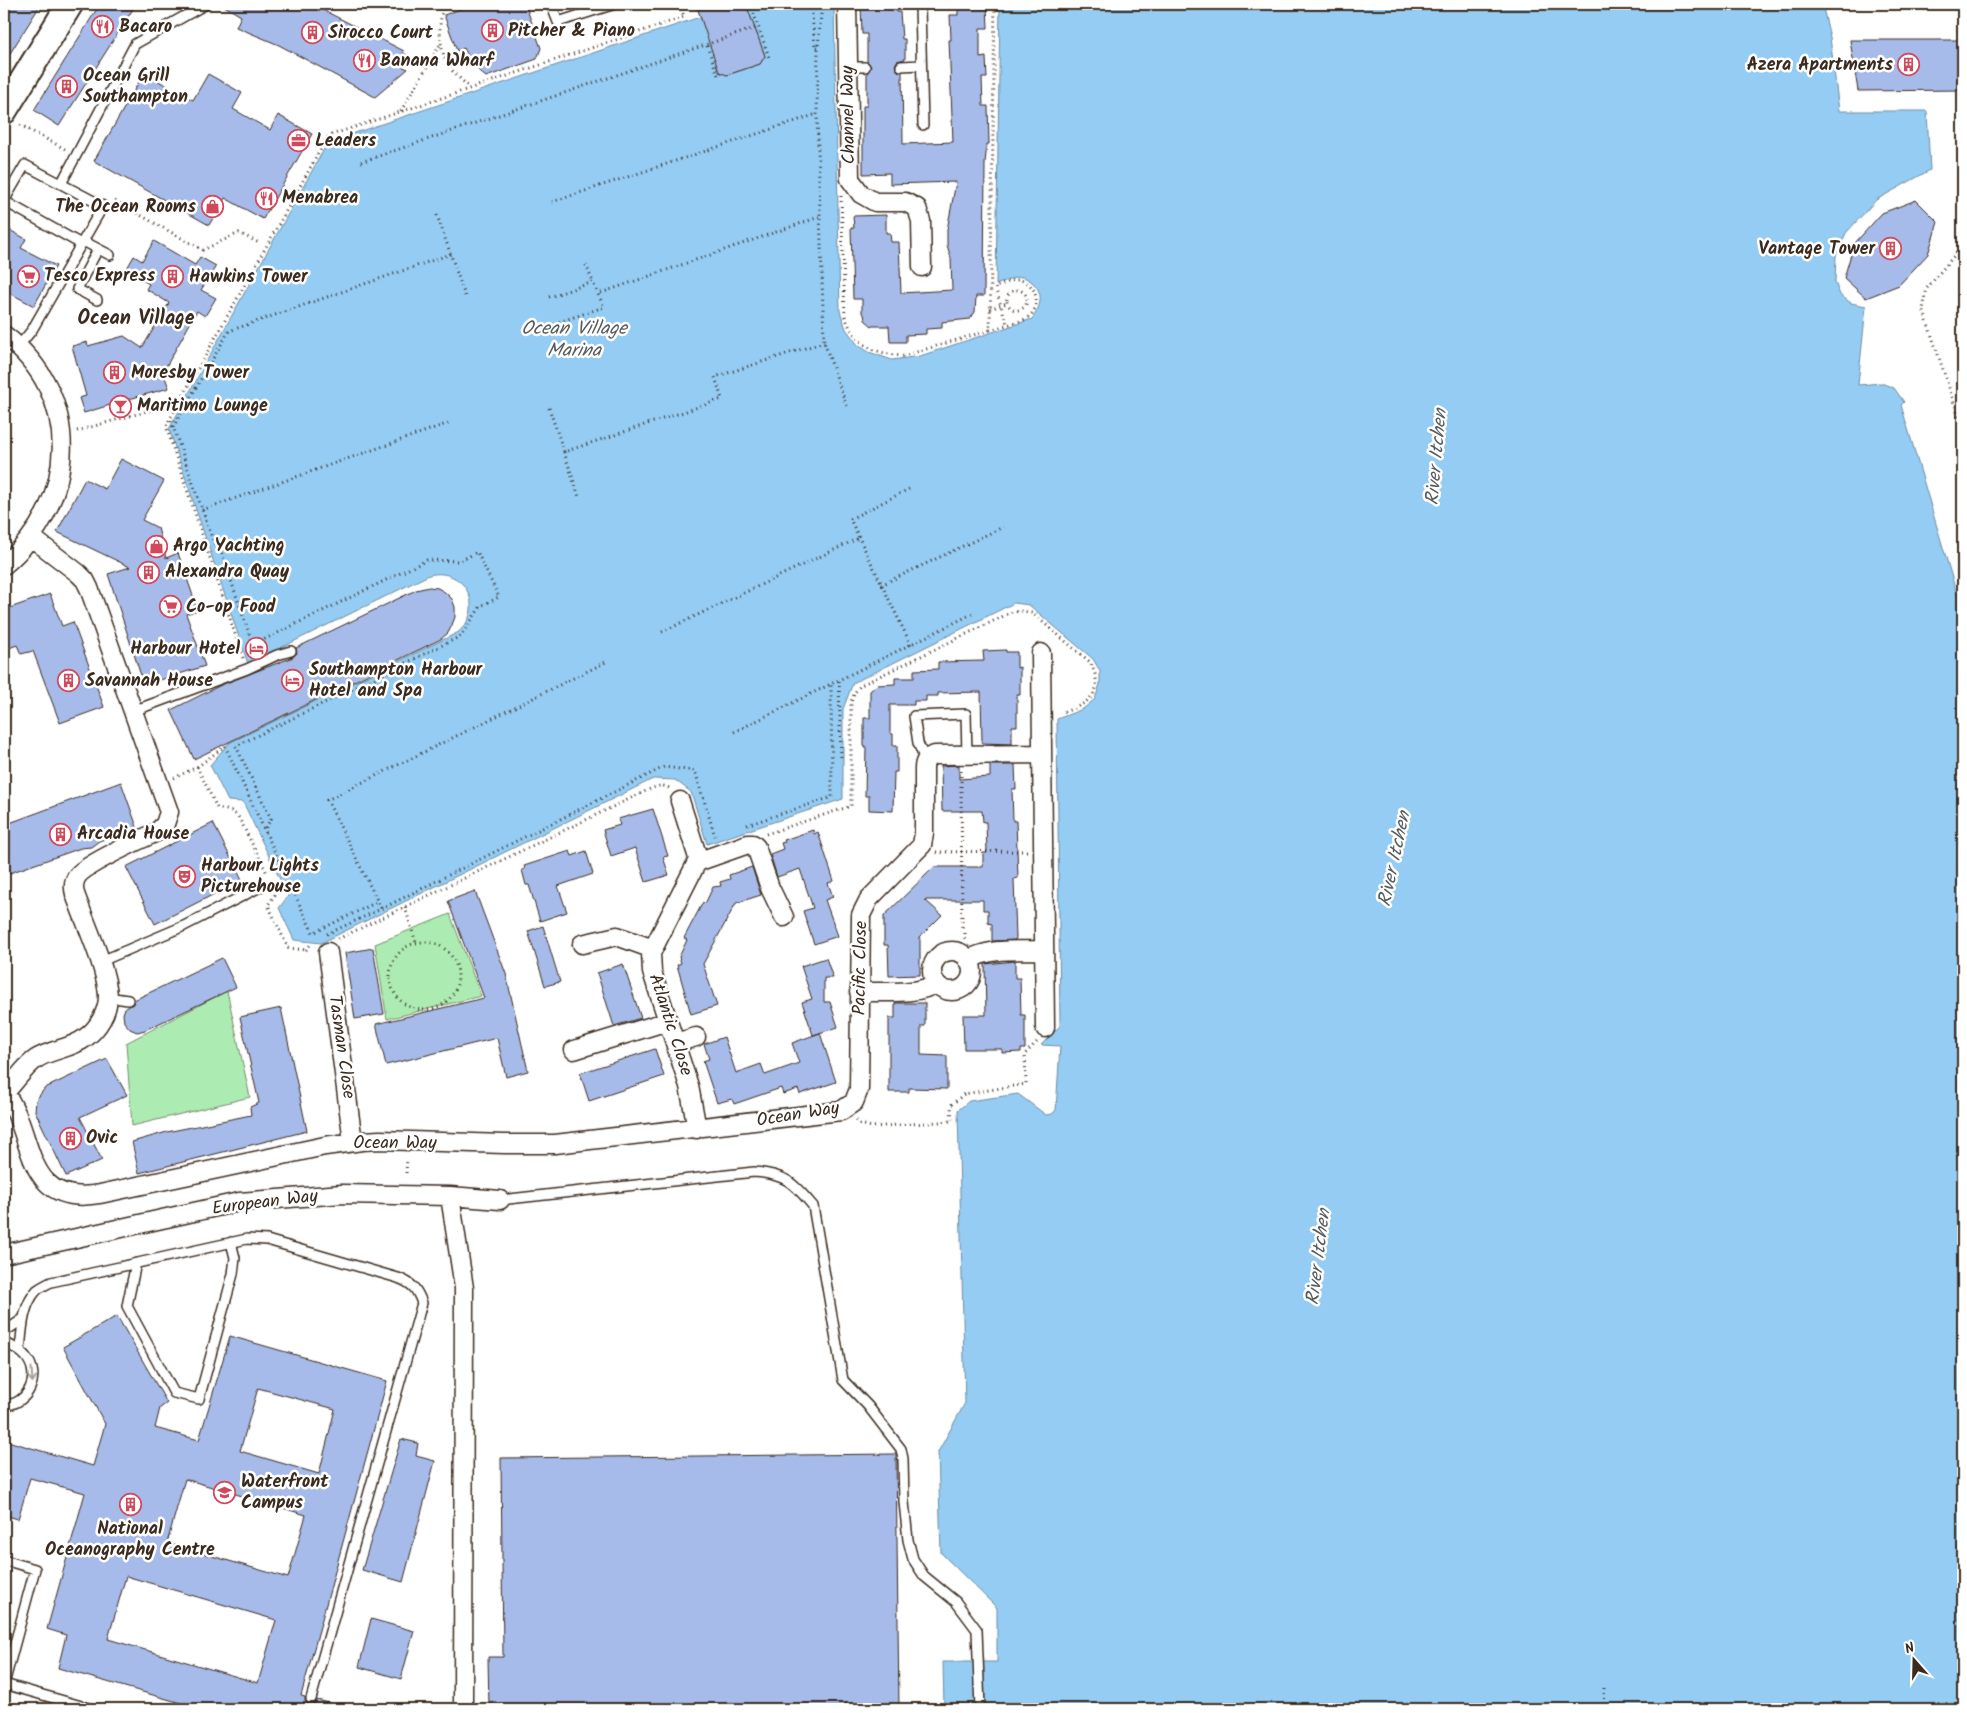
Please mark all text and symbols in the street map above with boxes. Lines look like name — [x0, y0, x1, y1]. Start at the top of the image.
place label: Bacaro — [119, 13, 172, 42]
restaurant icon: Bacaro — [91, 15, 115, 39]
place label: Pitcher & Piano — [508, 17, 635, 46]
place label: Sirocco Court — [328, 19, 434, 48]
building icon: Pitcher & Piano — [480, 19, 504, 43]
building icon: Sirocco Court — [300, 21, 324, 45]
place label: Banana Wharf — [380, 47, 496, 76]
restaurant icon: Banana Wharf — [352, 49, 376, 73]
place label: Azera Apartments — [1747, 51, 1894, 80]
building icon: Azera Apartments — [1897, 53, 1921, 77]
place label: Ocean Grill Southampton — [83, 62, 188, 112]
street label: Channel Way — [834, 65, 864, 165]
building icon: Ocean Grill Southampton — [55, 74, 79, 98]
place label: Leaders — [315, 127, 377, 156]
office icon: Leaders — [287, 129, 311, 153]
place label: Menabrea — [282, 184, 358, 213]
restaurant icon: Menabrea — [254, 186, 278, 210]
place label: The Ocean Rooms — [55, 193, 197, 222]
shop icon: The Ocean Rooms — [200, 195, 224, 219]
place label: Vantage Tower — [1759, 235, 1876, 264]
building icon: Vantage Tower — [1879, 237, 1903, 261]
place label: Tesco Express — [44, 262, 156, 291]
place label: Hawkins Tower — [189, 263, 309, 292]
supermarket icon: Tesco Express — [16, 264, 40, 288]
building icon: Hawkins Tower — [161, 265, 185, 289]
district label: Ocean Village — [78, 303, 195, 335]
water label: Ocean Village Marina — [521, 314, 629, 366]
place label: Moresby Tower — [131, 359, 251, 388]
building icon: Moresby Tower — [103, 361, 127, 385]
place label: Maritimo Lounge — [137, 392, 268, 421]
bar icon: Maritimo Lounge — [109, 394, 133, 418]
water label: River Itchen — [1418, 406, 1456, 506]
place label: Argo Yachting — [173, 532, 284, 561]
shop icon: Argo Yachting — [145, 534, 169, 558]
place label: Alexandra Quay — [165, 558, 290, 587]
building icon: Alexandra Quay — [137, 560, 161, 584]
place label: Co-op Food — [186, 593, 276, 622]
supermarket icon: Co-op Food — [158, 595, 182, 619]
place label: Harbour Hotel — [130, 635, 240, 664]
hotel icon: Harbour Hotel — [244, 637, 268, 661]
place label: Southampton Harbour Hotel and Spa — [309, 656, 484, 706]
place label: Savannah House — [85, 667, 213, 696]
hotel icon: Southampton Harbour Hotel and Spa — [281, 668, 305, 692]
building icon: Savannah House — [57, 669, 81, 693]
water label: River Itchen — [1370, 807, 1420, 909]
place label: Arcadia House — [77, 820, 189, 849]
building icon: Arcadia House — [49, 822, 73, 846]
place label: Harbour Lights Picturehouse — [201, 852, 319, 902]
theatre icon: Harbour Lights Picturehouse — [173, 864, 197, 888]
street label: Pacific Close — [846, 921, 876, 1015]
street label: Atlantic Close — [640, 970, 700, 1080]
street label: Tasman Close — [319, 993, 363, 1101]
street label: Ocean Way — [755, 1094, 842, 1136]
place label: Ovic — [86, 1124, 118, 1153]
building icon: Ovic — [58, 1126, 82, 1150]
street label: Ocean Way — [353, 1129, 437, 1158]
street label: European Way — [211, 1182, 320, 1224]
water label: River Itchen — [1298, 1205, 1340, 1307]
one-way arrow — [27, 1367, 36, 1383]
place label: Waterfront Campus — [241, 1468, 329, 1518]
school or university icon: Waterfront Campus — [213, 1480, 237, 1504]
building icon: National Oceanography Centre — [118, 1492, 142, 1516]
place label: National Oceanography Centre — [45, 1515, 215, 1565]
north arrow — [1890, 1636, 1940, 1686]
text: N — [1902, 1637, 1918, 1661]

